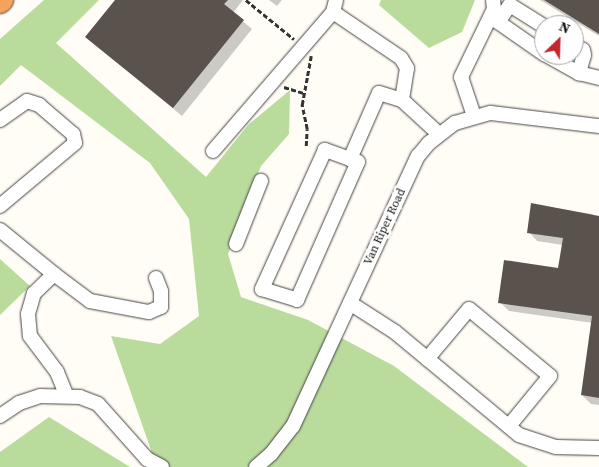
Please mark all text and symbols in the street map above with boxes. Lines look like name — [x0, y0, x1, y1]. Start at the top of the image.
north arrow — [534, 15, 584, 65]
text: N — [556, 16, 573, 38]
street label: Van Riper Road — [361, 186, 409, 268]

